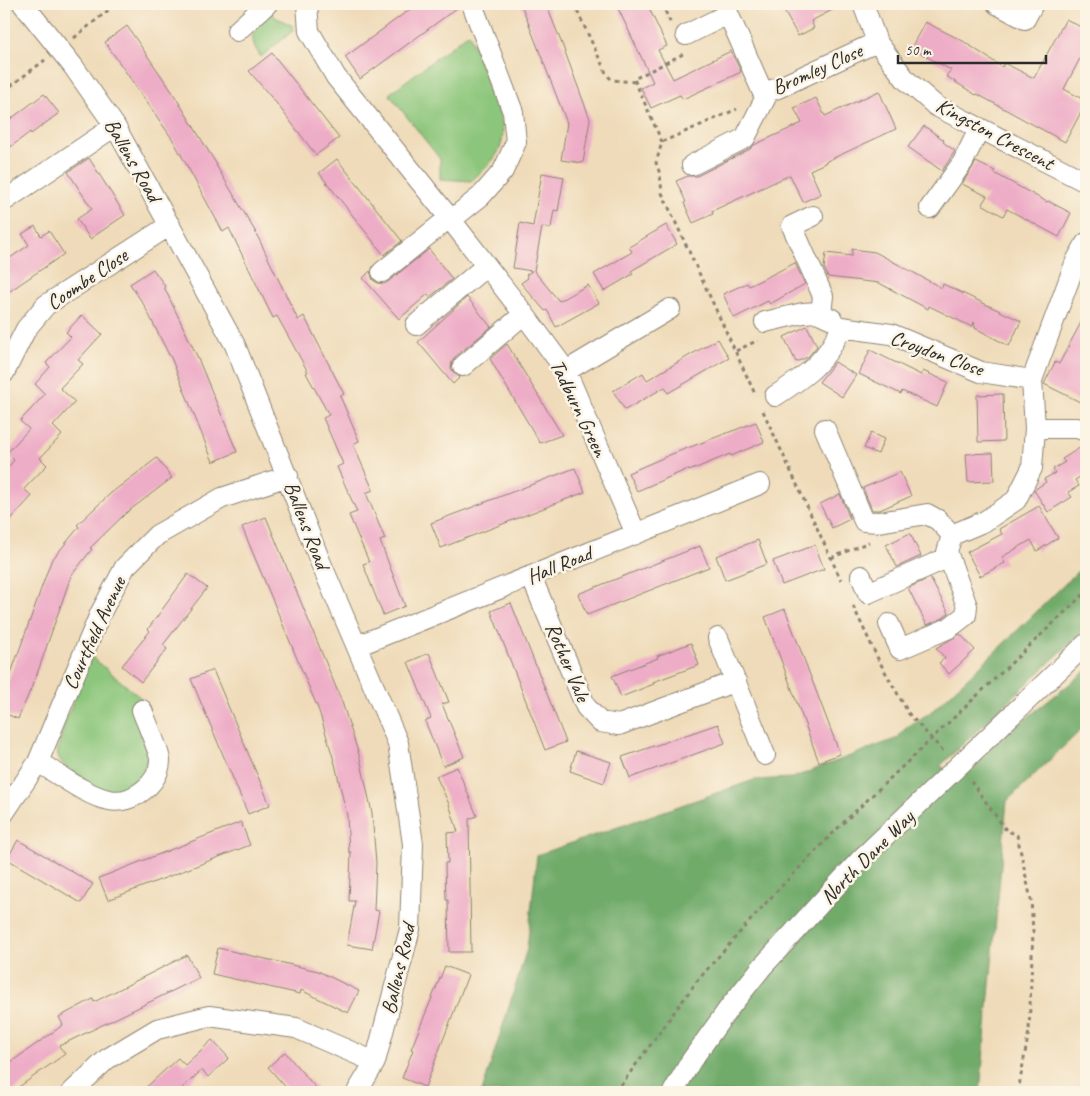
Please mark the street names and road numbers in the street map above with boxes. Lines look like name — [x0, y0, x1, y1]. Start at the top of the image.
street label: Bromley Close — [768, 37, 868, 100]
street label: Kingston Crescent — [932, 92, 1060, 177]
street label: Ballens Road — [99, 114, 169, 209]
street label: Coombe Close — [41, 242, 134, 316]
street label: Croydon Close — [887, 324, 989, 383]
street label: Tadburn Green — [544, 355, 614, 462]
street label: Ballens Road — [278, 478, 337, 576]
street label: Hall Road — [523, 539, 598, 590]
street label: Courtfield Avenue — [57, 571, 132, 693]
street label: Rother Vale — [540, 619, 597, 707]
street label: North Dane Way — [814, 803, 921, 910]
street label: Ballens Road — [375, 918, 422, 1017]

